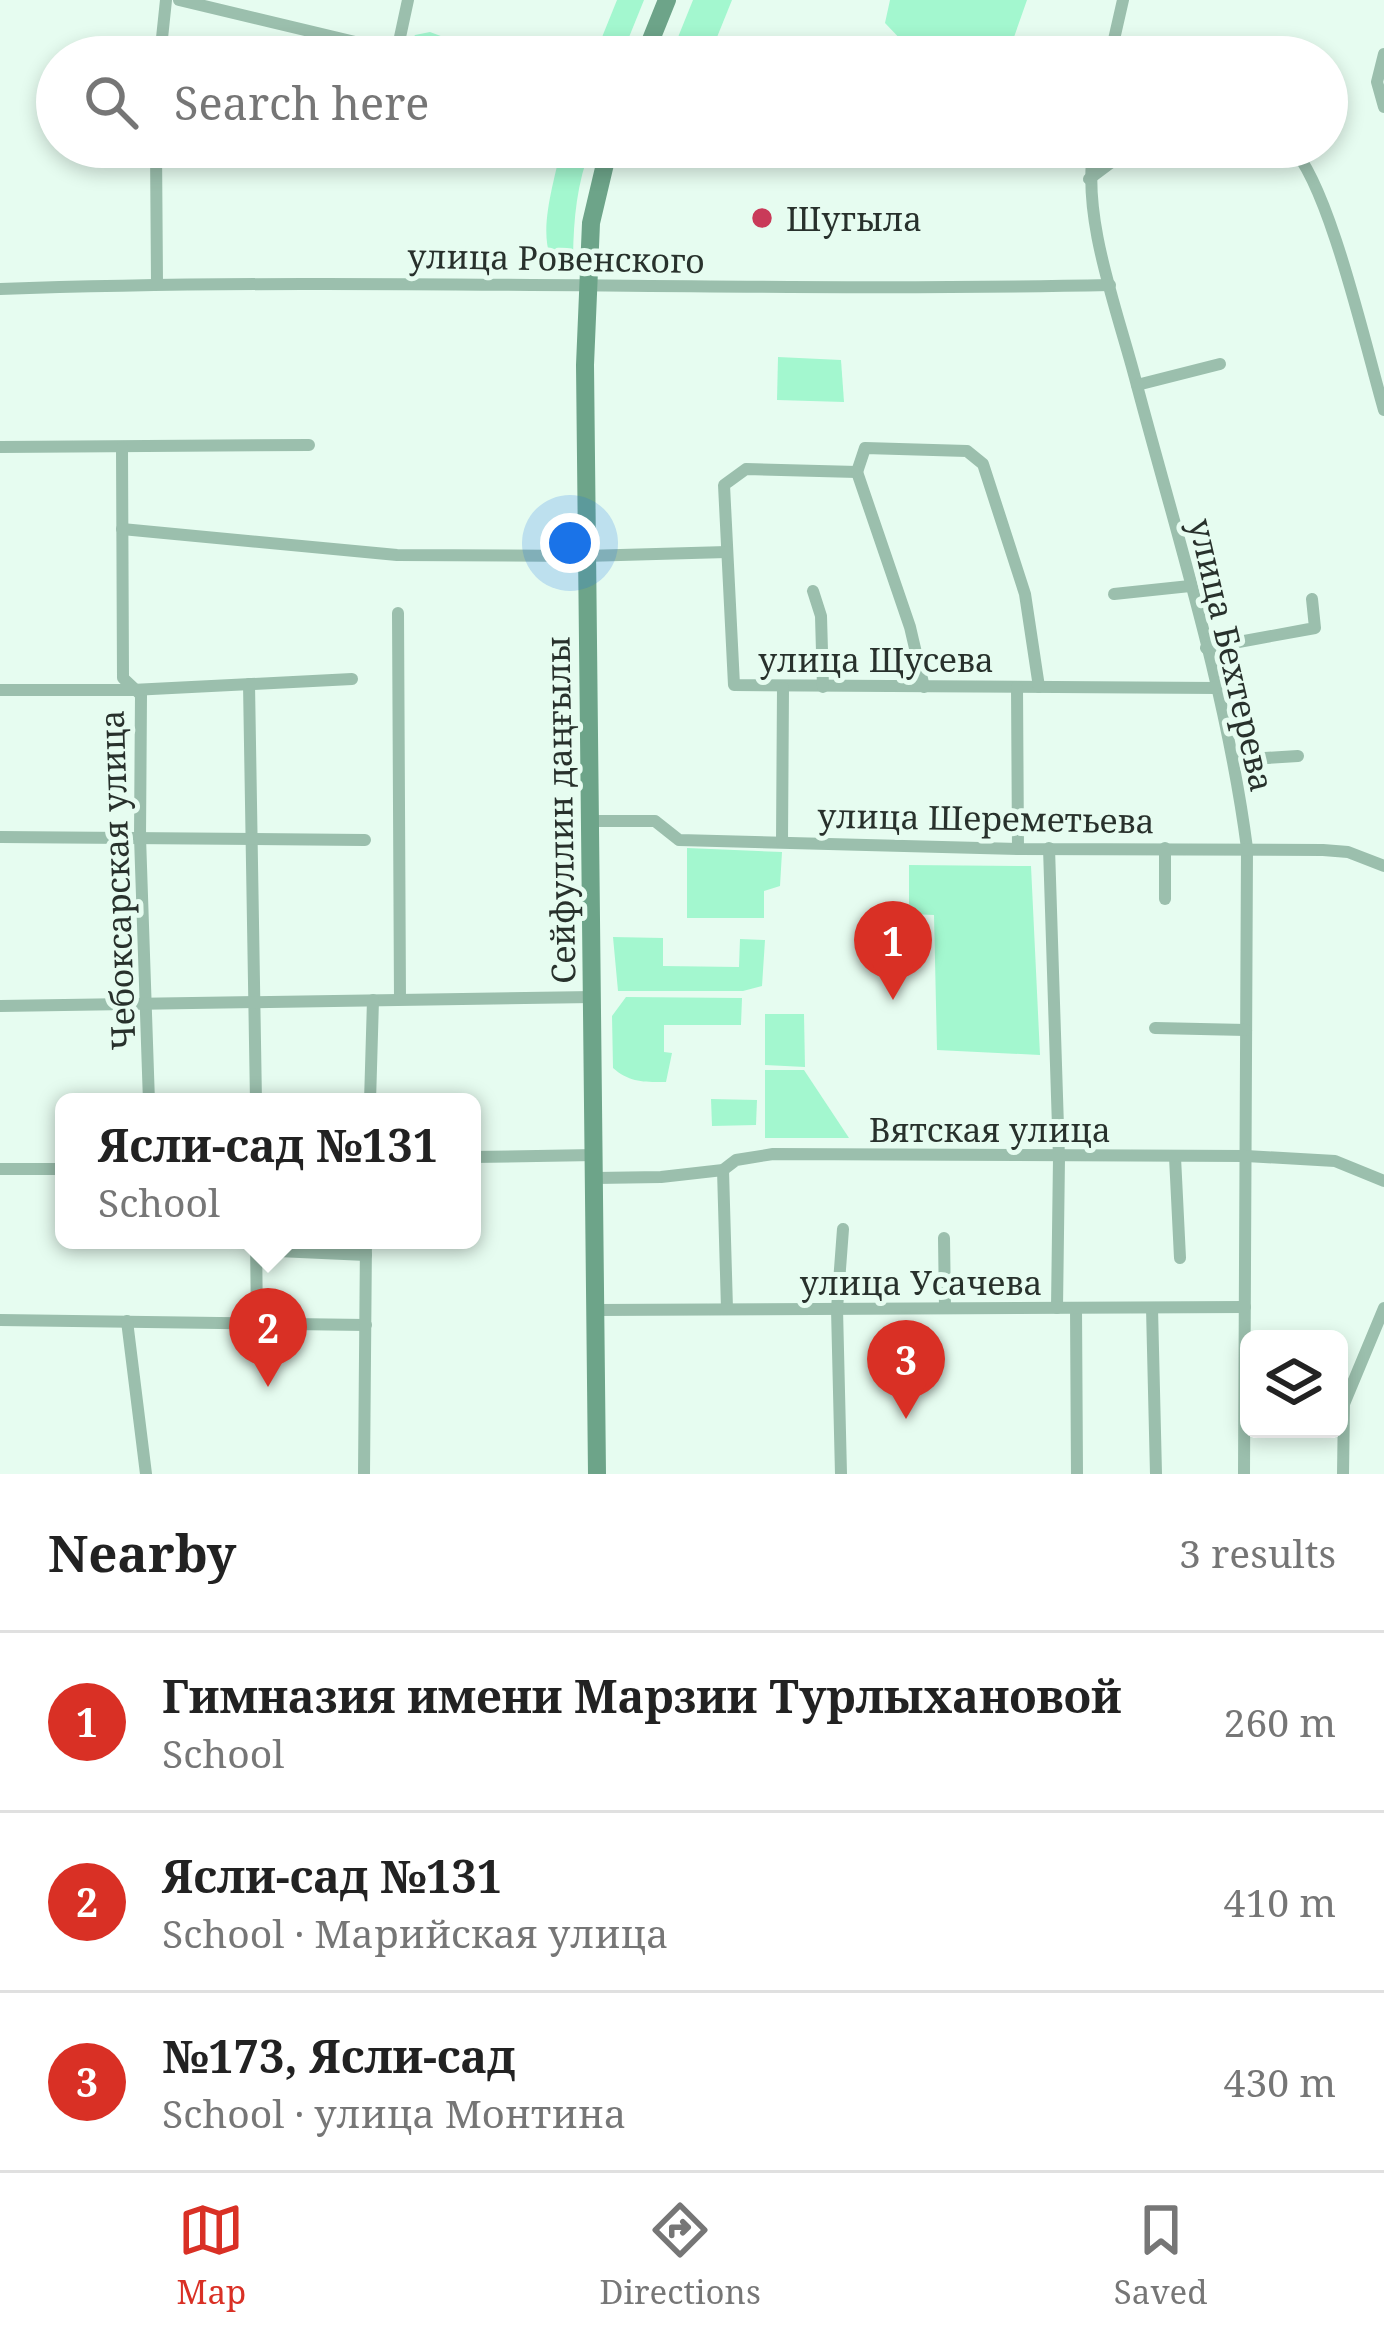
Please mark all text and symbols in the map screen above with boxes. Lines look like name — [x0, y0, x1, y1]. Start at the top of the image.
search box — [36, 36, 1348, 168]
icon: search — [78, 69, 144, 135]
text: Search here — [174, 72, 429, 133]
place label: Шугыла — [786, 196, 922, 241]
marker: Шугыла — [749, 205, 775, 231]
street label: улица Ровенского — [407, 233, 705, 283]
your location — [540, 513, 600, 573]
street label: улица Бехтерева — [1179, 514, 1285, 796]
street label: Сейфуллин даңғылы — [534, 636, 586, 984]
street label: улица Щусева — [758, 637, 994, 682]
street label: Чебоксарская улица — [89, 709, 145, 1051]
street label: улица Шереметьева — [817, 793, 1155, 843]
pin: 1 — [854, 901, 932, 1000]
popup — [55, 1093, 481, 1249]
street label: Вятская улица — [869, 1107, 1111, 1152]
text: Ясли-сад №131 — [98, 1114, 438, 1175]
text: School — [98, 1175, 220, 1228]
street label: улица Усачева — [800, 1260, 1042, 1305]
pin: 2 — [229, 1288, 307, 1387]
pin: 3 — [867, 1320, 945, 1419]
map controls — [1240, 1330, 1348, 1438]
button: layers — [1240, 1330, 1348, 1438]
text: Nearby — [48, 1517, 236, 1587]
text: 3 results — [1179, 1526, 1336, 1579]
text: Гимназия имени Марзии Турлыхановой — [162, 1665, 1122, 1726]
text: 1 — [76, 1695, 98, 1748]
text: 260 m — [1224, 1695, 1336, 1748]
text: School — [162, 1726, 284, 1779]
text: Ясли-сад №131 — [162, 1845, 502, 1906]
text: 2 — [76, 1875, 98, 1928]
text: 410 m — [1224, 1875, 1336, 1928]
text: School · Марийская улица — [162, 1906, 669, 1959]
text: №173, Ясли-сад — [162, 2025, 515, 2086]
text: 3 — [76, 2055, 98, 2108]
text: 430 m — [1224, 2055, 1336, 2108]
text: School · улица Монтина — [162, 2086, 626, 2139]
tab: Map — [177, 2197, 246, 2314]
tab: Directions — [599, 2197, 761, 2314]
tab: Saved — [1114, 2197, 1207, 2314]

